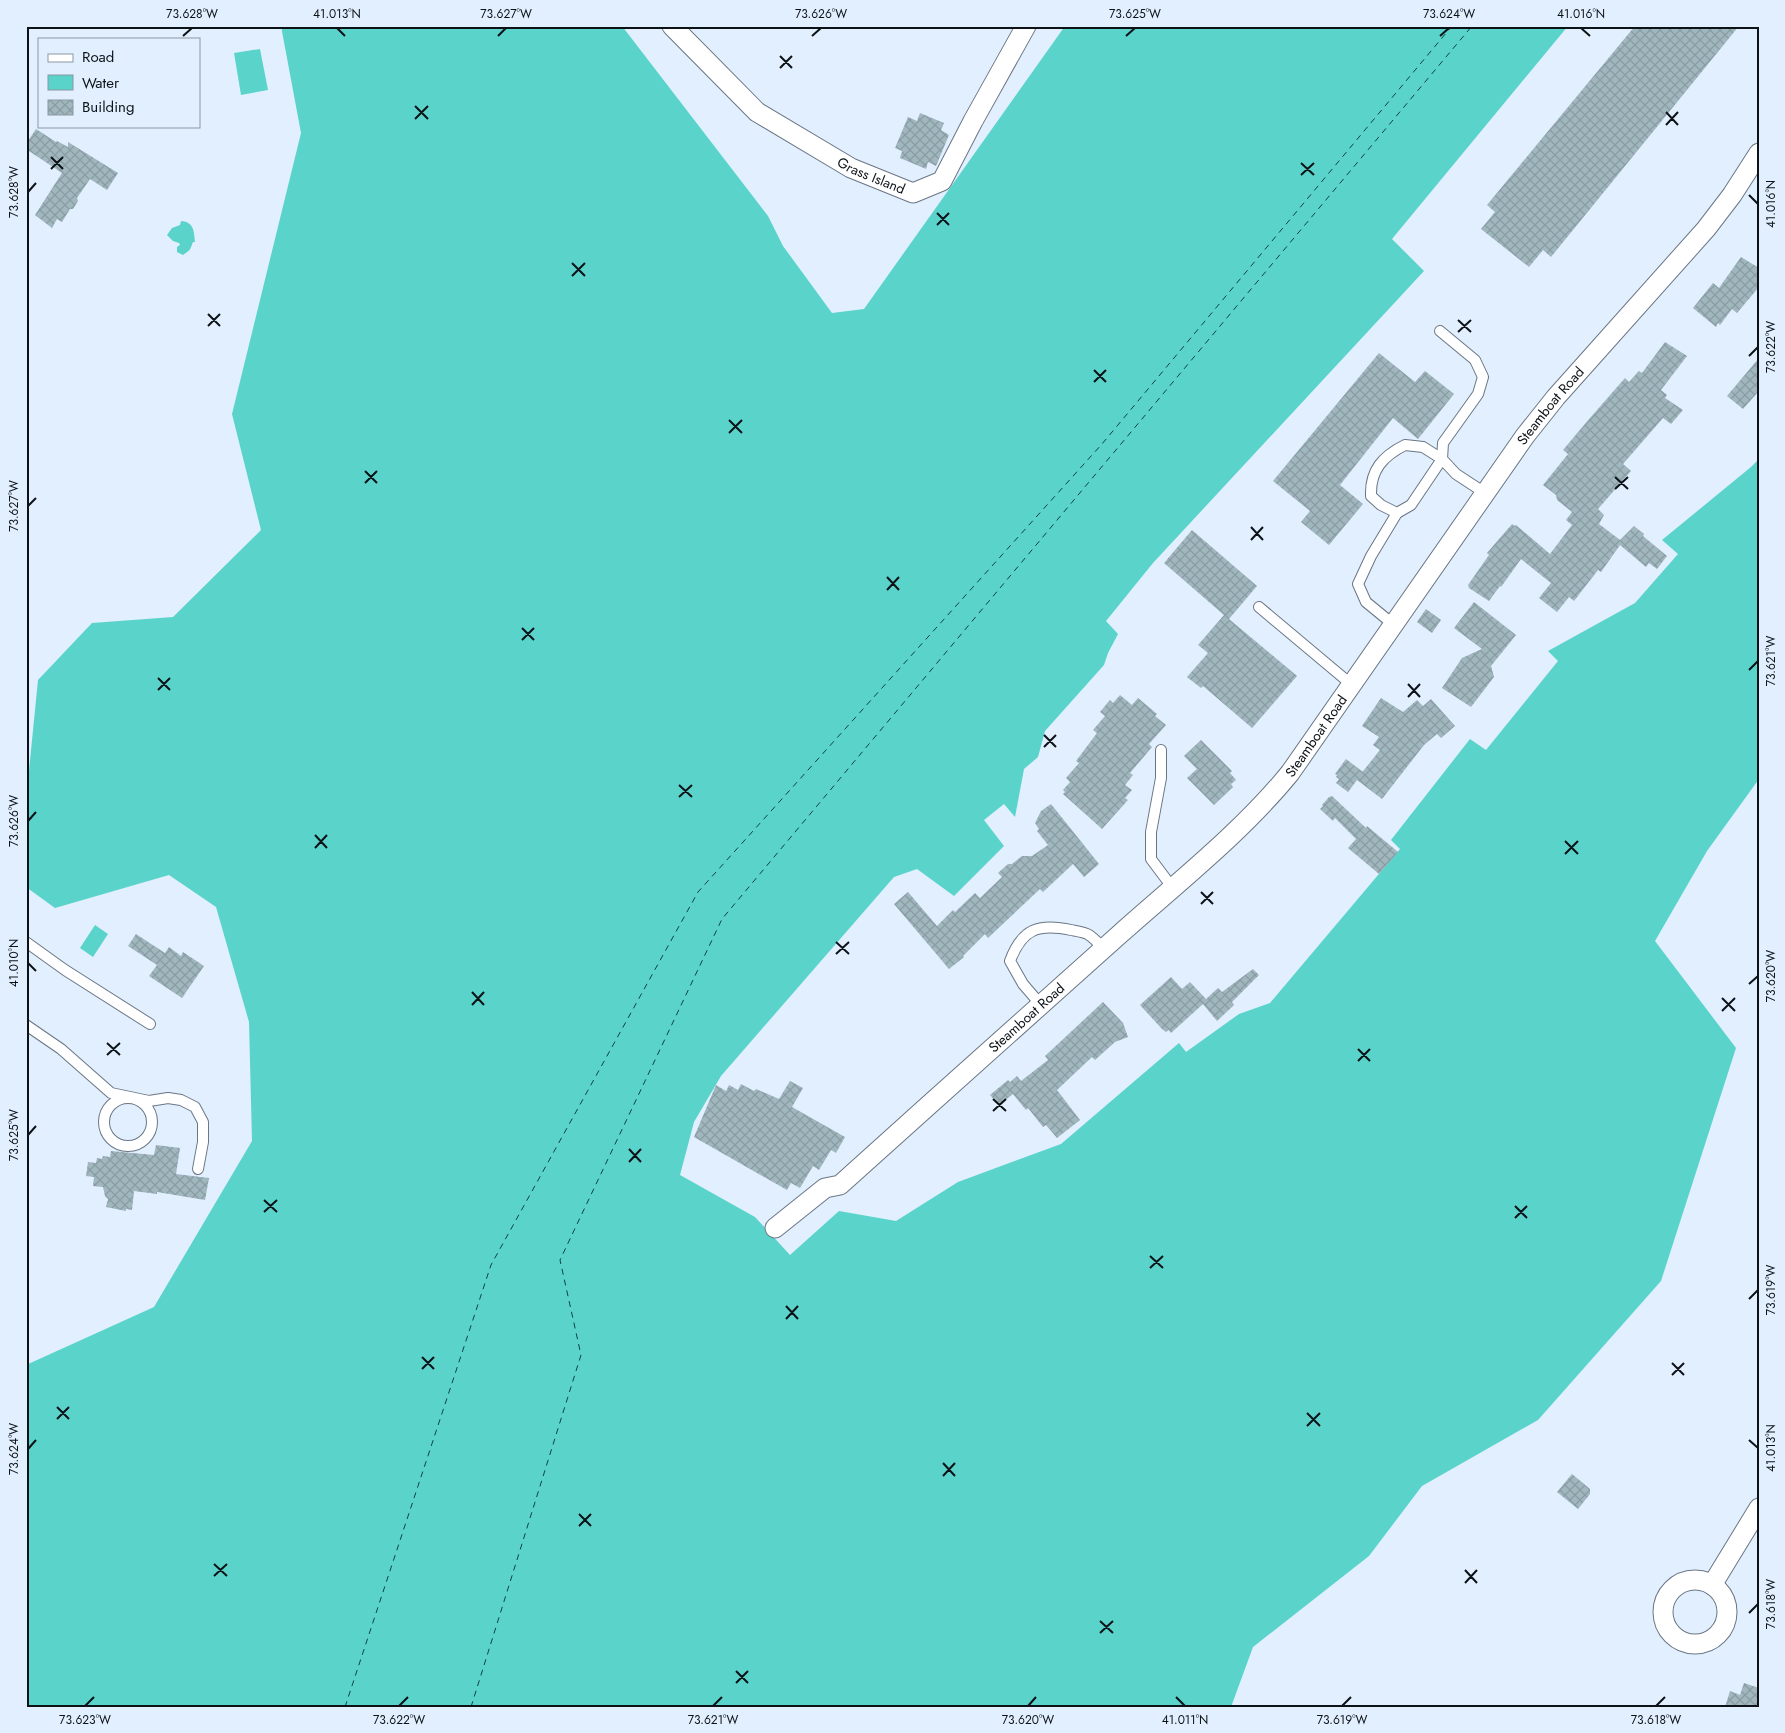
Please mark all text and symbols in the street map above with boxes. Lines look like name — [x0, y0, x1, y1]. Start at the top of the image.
text: 73.628°W — [166, 5, 218, 23]
text: 41.013°N — [313, 5, 361, 23]
text: 73.627°W — [480, 5, 532, 23]
text: 73.626°W — [795, 5, 847, 23]
text: 73.625°W — [1109, 5, 1161, 23]
text: 73.624°W — [1423, 5, 1475, 23]
text: 41.016°N — [1557, 5, 1605, 23]
legend — [38, 38, 200, 128]
text: Road — [82, 46, 114, 68]
text: Water — [82, 72, 120, 94]
text: Building — [82, 96, 134, 118]
street label: Grass Island — [833, 152, 908, 199]
text: 73.628°W — [5, 166, 23, 218]
text: 41.016°N — [1762, 180, 1780, 228]
text: 73.622°W — [1762, 321, 1780, 373]
street label: Steamboat Road — [1512, 362, 1589, 449]
text: 73.627°W — [5, 480, 23, 532]
text: 73.621°W — [1762, 636, 1780, 686]
street label: Steamboat Road — [1280, 691, 1352, 781]
text: 73.626°W — [5, 795, 23, 847]
text: 41.010°N — [5, 939, 23, 987]
text: 73.620°W — [1762, 950, 1780, 1002]
street label: Steamboat Road — [984, 978, 1069, 1057]
text: 73.625°W — [5, 1109, 23, 1161]
text: 73.619°W — [1762, 1265, 1780, 1315]
text: 73.624°W — [5, 1423, 23, 1475]
text: 41.013°N — [1762, 1424, 1780, 1472]
text: 73.618°W — [1762, 1579, 1780, 1629]
text: 73.623°W — [59, 1711, 111, 1729]
text: 73.622°W — [373, 1711, 425, 1729]
text: 73.621°W — [688, 1711, 738, 1729]
text: 73.620°W — [1002, 1711, 1054, 1729]
text: 41.011°N — [1162, 1711, 1208, 1729]
text: 73.619°W — [1317, 1711, 1367, 1729]
text: 73.618°W — [1631, 1711, 1681, 1729]

